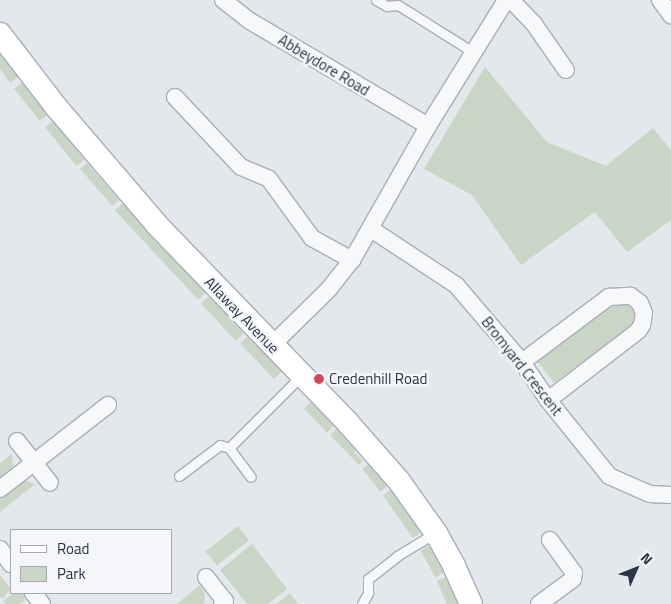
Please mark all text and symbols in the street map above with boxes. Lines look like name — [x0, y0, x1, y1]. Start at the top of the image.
street label: Abbeydore Road — [275, 31, 373, 99]
street label: Allaway Avenue — [201, 273, 283, 357]
street label: Bromyard Crescent — [478, 313, 566, 419]
place label: Credenhill Road — [329, 370, 427, 388]
marker: Credenhill Road — [313, 373, 325, 385]
legend — [10, 529, 172, 594]
text: Road — [57, 537, 89, 560]
north arrow — [611, 544, 661, 594]
text: N — [636, 547, 658, 569]
text: Park — [57, 562, 86, 585]

